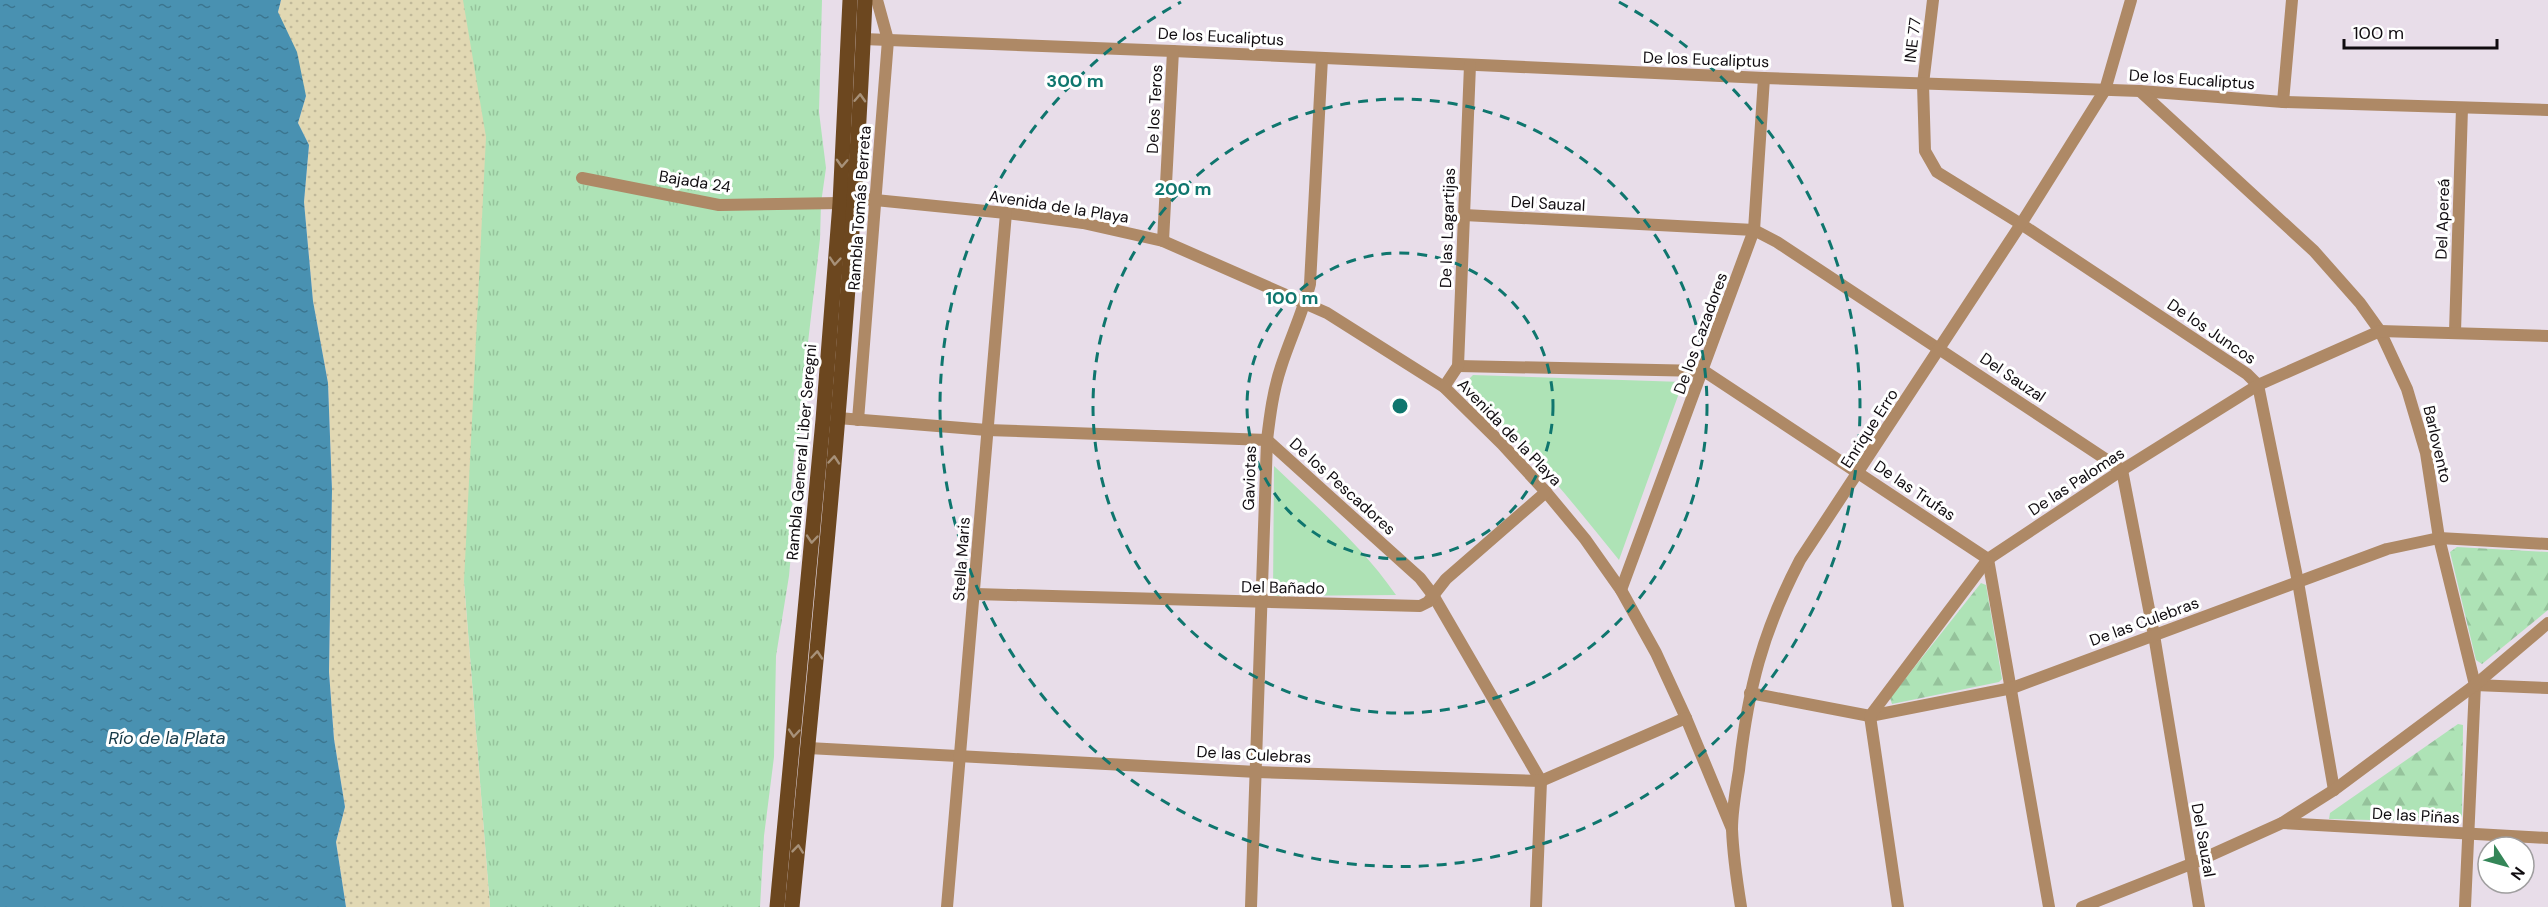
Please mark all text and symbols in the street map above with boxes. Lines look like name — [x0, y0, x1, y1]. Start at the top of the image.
scale bar — [2344, 12, 2497, 50]
street label: INE 77 — [1899, 16, 1926, 64]
text: 100 m — [2353, 21, 2404, 45]
street label: De los Eucaliptus — [1157, 23, 1285, 50]
street label: De los Eucaliptus — [1642, 47, 1769, 72]
street label: De los Teros — [1142, 64, 1167, 154]
street label: De los Eucaliptus — [2128, 65, 2256, 94]
text: 300 m — [1046, 69, 1104, 93]
one-way arrow — [854, 94, 867, 103]
street label: Rambla Tomás Berreta — [843, 125, 876, 291]
one-way arrow — [835, 159, 848, 168]
street label: Bajada 24 — [657, 165, 733, 198]
street label: De las Lagartijas — [1435, 168, 1460, 289]
text: 200 m — [1155, 177, 1211, 201]
street label: Del Apereá — [2431, 178, 2454, 260]
street label: Avenida de la Playa — [988, 185, 1130, 228]
street label: Del Sauzal — [1510, 191, 1586, 216]
one-way arrow — [829, 257, 842, 266]
street label: De los Cazadores — [1669, 269, 1732, 397]
text: 100 m — [1265, 286, 1319, 310]
street label: De los Juncos — [2163, 294, 2260, 369]
street label: Rambla General Liber Seregni — [782, 343, 821, 561]
street label: Del Sauzal — [1976, 348, 2050, 407]
street label: Avenida de la Playa — [1453, 374, 1566, 490]
street label: Enrique Erro — [1836, 385, 1903, 472]
centre of rings — [1390, 396, 1410, 416]
street label: Barlovento — [2418, 403, 2457, 485]
street label: De los Pescadores — [1285, 433, 1400, 540]
street label: De las Palomas — [2024, 443, 2128, 520]
street label: Gaviotas — [1238, 445, 1261, 511]
street label: De las Trufas — [1870, 455, 1960, 525]
one-way arrow — [827, 456, 840, 465]
street label: Stella Maris — [948, 516, 975, 602]
one-way arrow — [806, 535, 819, 544]
street label: Del Bañado — [1241, 576, 1325, 599]
street label: De las Culebras — [2087, 592, 2202, 651]
one-way arrow — [810, 650, 823, 659]
water label: Río de la Plata — [108, 726, 226, 750]
one-way arrow — [788, 729, 801, 738]
street label: De las Culebras — [1196, 741, 1312, 768]
street label: Del Sauzal — [2187, 801, 2220, 879]
street label: De las Piñas — [2372, 803, 2460, 828]
north arrow — [2476, 835, 2536, 895]
one-way arrow — [791, 844, 804, 853]
text: N — [2506, 863, 2530, 884]

